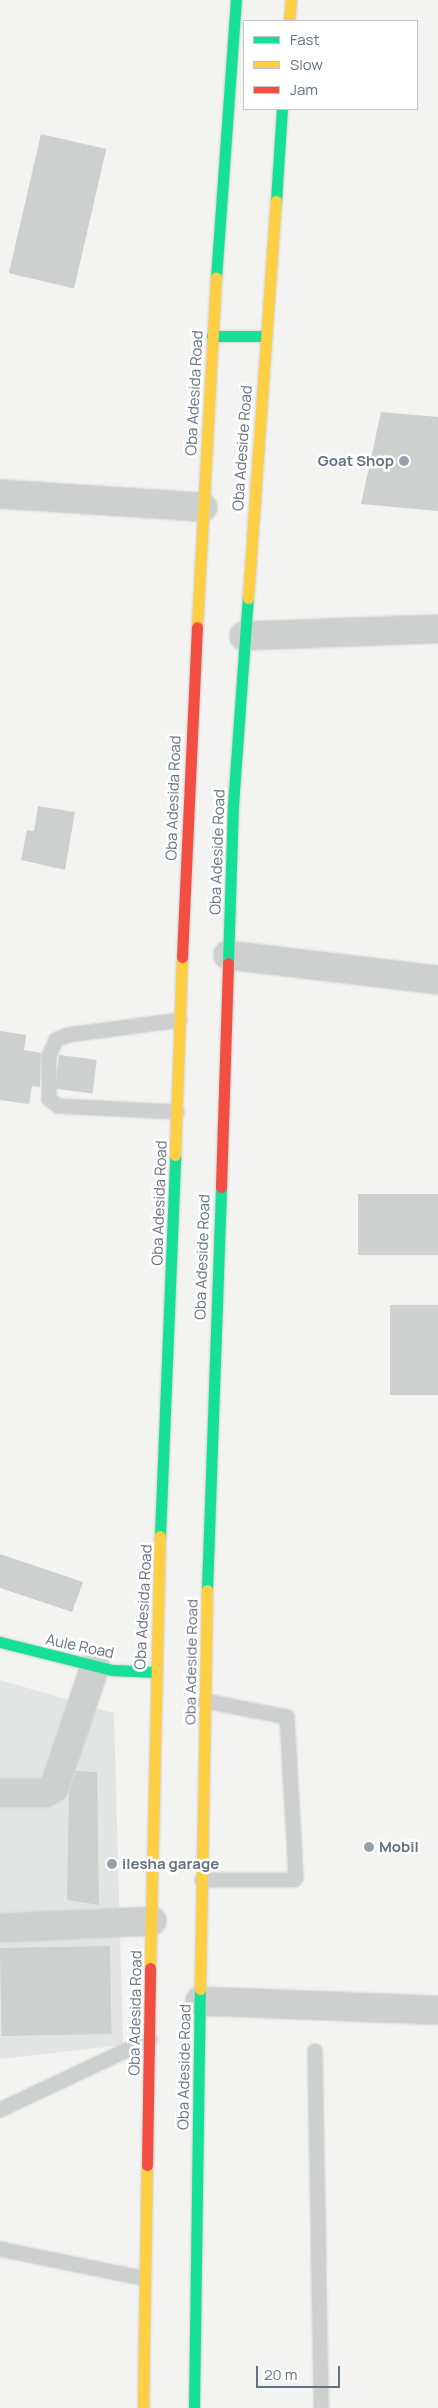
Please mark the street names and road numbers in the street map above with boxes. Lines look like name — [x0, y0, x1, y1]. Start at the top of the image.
street label: Oba Adesida Road — [182, 330, 206, 456]
street label: Oba Adeside Road — [229, 385, 255, 511]
street label: Oba Adesida Road — [162, 735, 184, 861]
street label: Oba Adeside Road — [206, 789, 228, 915]
street label: Oba Adesida Road — [148, 1140, 170, 1266]
street label: Oba Adeside Road — [191, 1194, 213, 1320]
street label: Oba Adesida Road — [131, 1544, 155, 1670]
street label: Oba Adeside Road — [181, 1599, 201, 1725]
street label: Aule Road — [44, 1630, 116, 1662]
street label: Oba Adesida Road — [125, 1950, 145, 2076]
street label: Oba Adeside Road — [174, 2004, 194, 2130]

